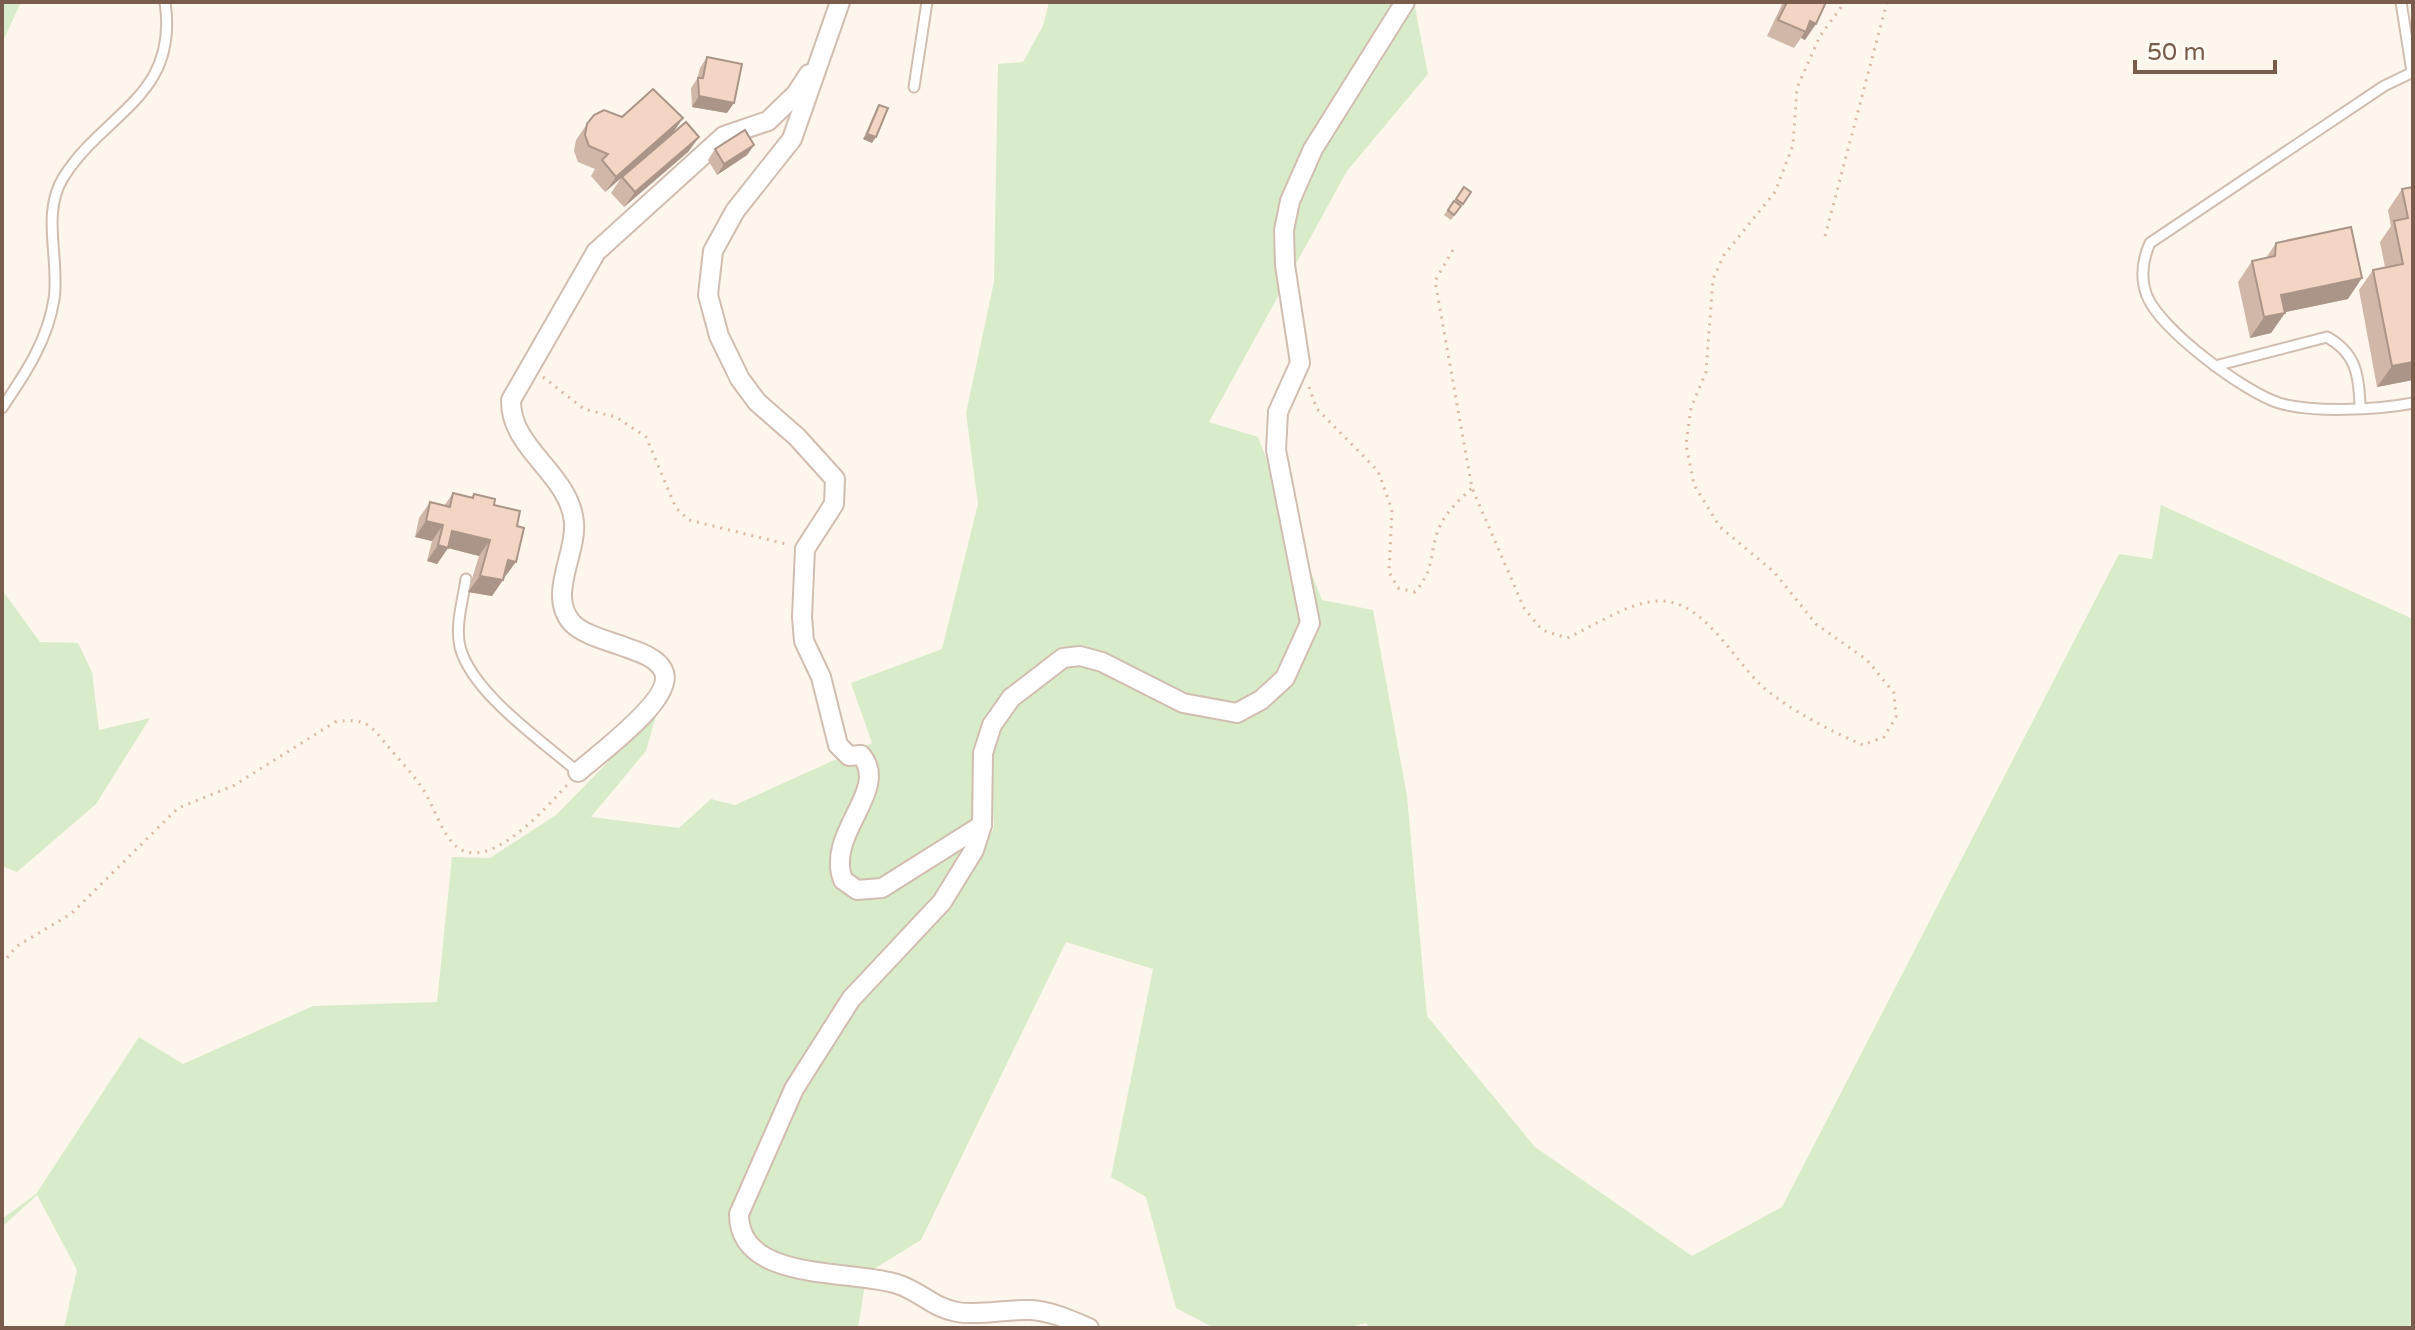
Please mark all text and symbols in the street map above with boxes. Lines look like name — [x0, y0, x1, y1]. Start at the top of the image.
scale bar — [2135, 24, 2275, 74]
text: 50 m — [2147, 38, 2205, 67]

